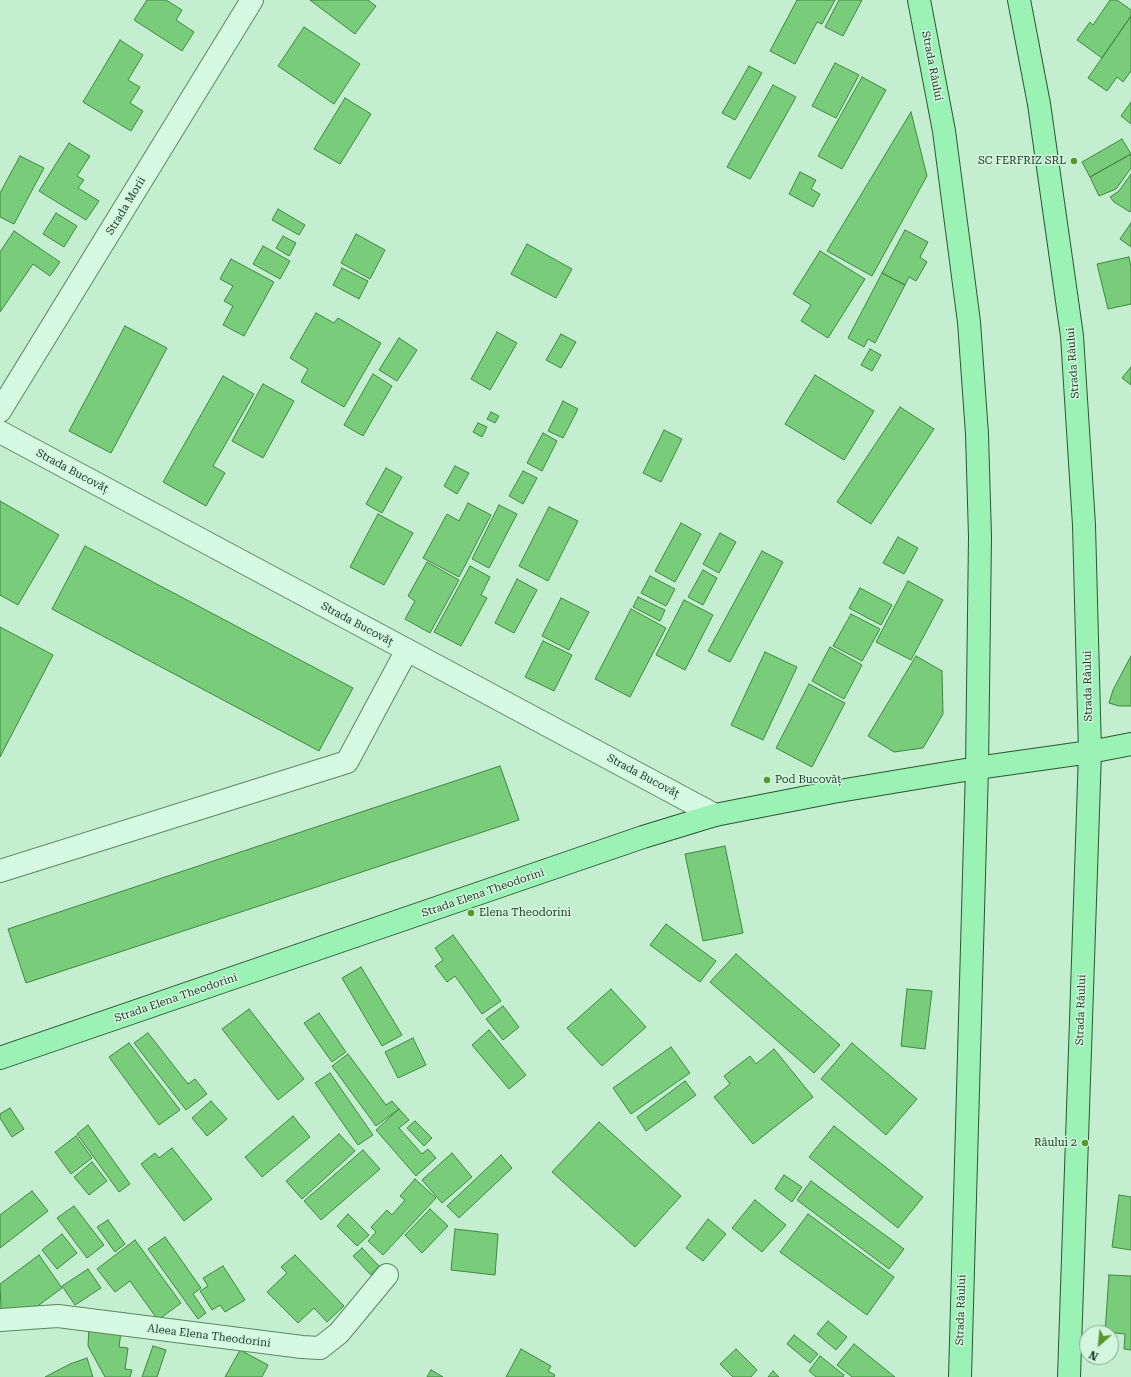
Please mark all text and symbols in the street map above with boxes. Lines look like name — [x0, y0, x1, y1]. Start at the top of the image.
street label: Strada Râului — [919, 30, 945, 102]
place label: SC FERFRIZ SRL — [978, 154, 1066, 168]
marker: SC FERFRIZ SRL — [1069, 156, 1079, 166]
street label: Strada Morii — [103, 174, 149, 238]
street label: Strada Râului — [1064, 327, 1082, 399]
street label: Strada Bucovăț — [34, 446, 110, 496]
street label: Strada Bucovăț — [319, 599, 395, 649]
street label: Strada Râului — [1081, 650, 1095, 722]
street label: Strada Bucovăț — [605, 751, 681, 801]
place label: Pod Bucovăț — [775, 773, 841, 787]
marker: Pod Bucovăț — [762, 775, 772, 785]
street label: Strada Elena Theodorini — [420, 866, 546, 920]
place label: Elena Theodorini — [479, 906, 571, 920]
marker: Elena Theodorini — [466, 908, 476, 918]
street label: Strada Elena Theodorini — [113, 971, 239, 1025]
street label: Strada Râului — [1073, 974, 1089, 1046]
place label: Râului 2 — [1034, 1136, 1077, 1150]
marker: Râului 2 — [1080, 1138, 1090, 1148]
street label: Strada Râului — [953, 1274, 969, 1346]
street label: Aleea Elena Theodorini — [147, 1322, 271, 1350]
north arrow — [1079, 1325, 1119, 1365]
text: N — [1087, 1348, 1101, 1363]

